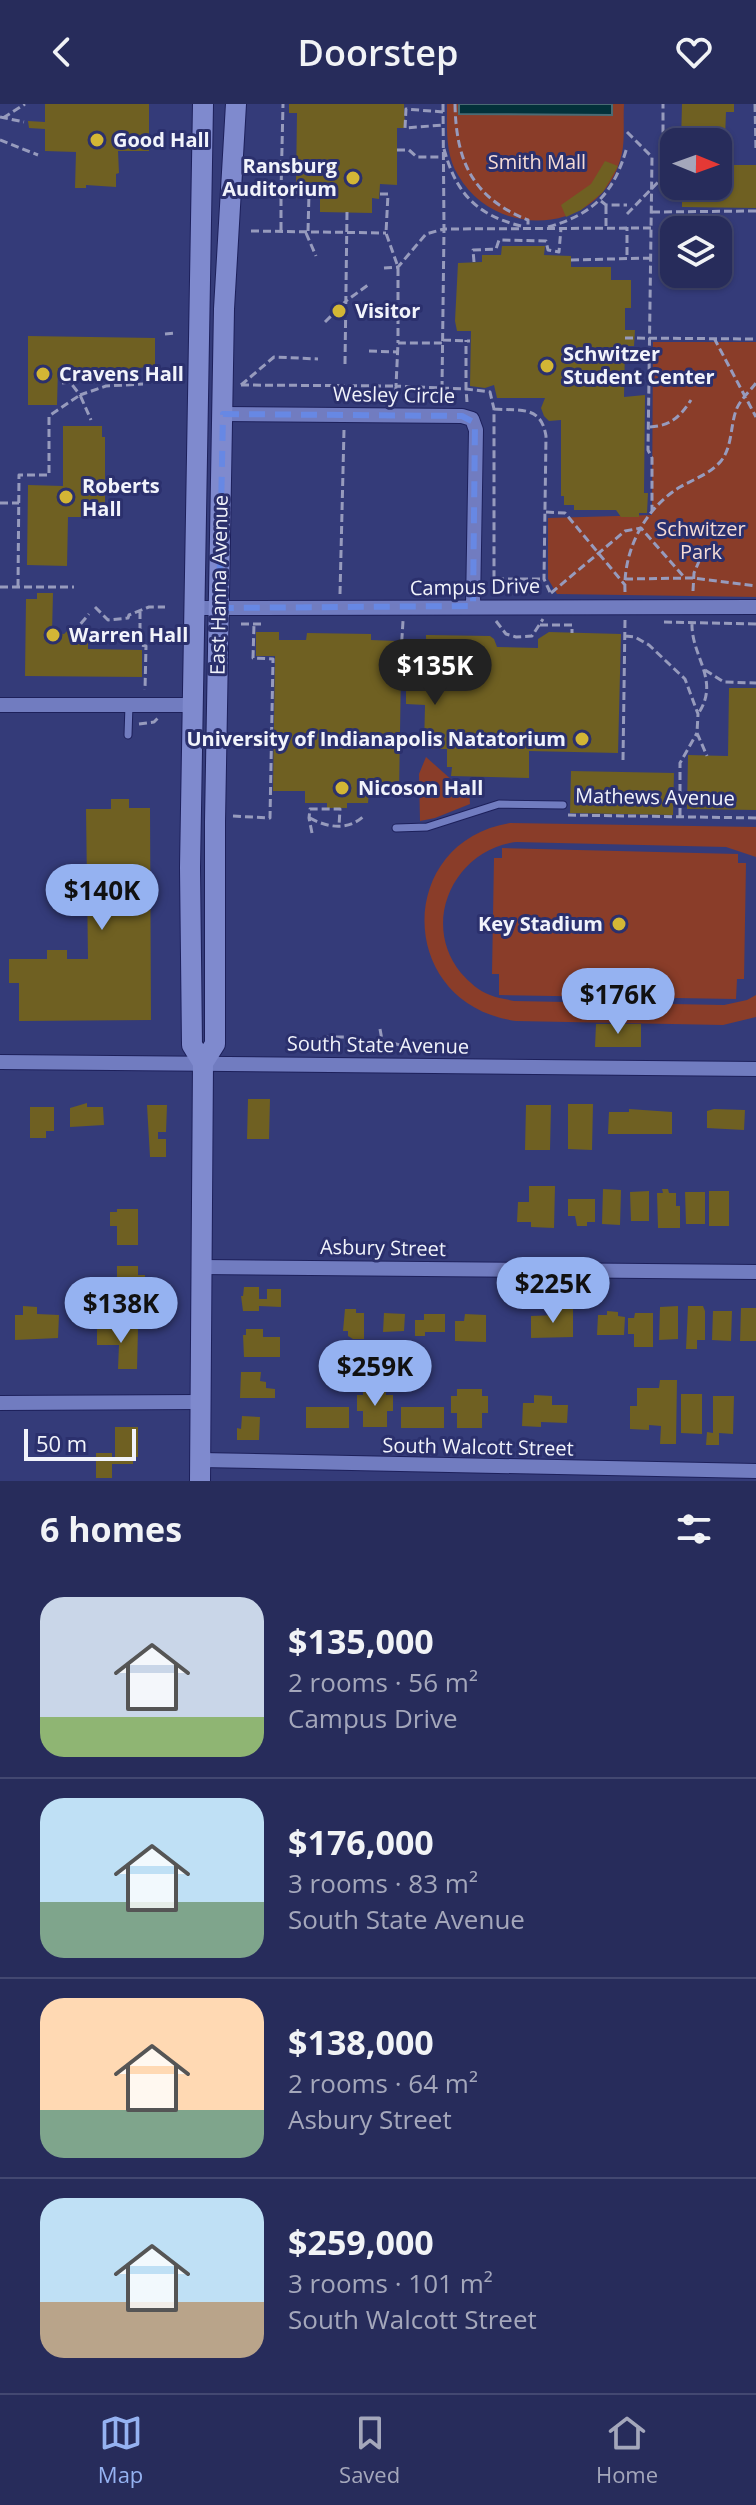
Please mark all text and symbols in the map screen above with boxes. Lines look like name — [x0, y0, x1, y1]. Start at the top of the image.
text: Doorstep — [298, 28, 458, 77]
icon: back — [40, 30, 84, 74]
icon: heart — [672, 30, 716, 74]
place label: Good Hall — [113, 126, 210, 153]
north arrow — [660, 128, 732, 200]
map controls — [660, 128, 732, 288]
marker: Good Hall — [88, 131, 106, 149]
park label: Smith Mall — [488, 148, 586, 175]
place label: Ransburg Auditorium — [222, 152, 338, 202]
marker: Ransburg Auditorium — [344, 169, 362, 187]
button: layers — [660, 216, 732, 288]
place label: Visitor — [355, 297, 420, 324]
marker: Visitor — [330, 302, 348, 320]
place label: Schwitzer Student Center — [563, 340, 715, 390]
marker: Schwitzer Student Center — [538, 357, 556, 375]
place label: Cravens Hall — [59, 360, 184, 387]
marker: Cravens Hall — [34, 365, 52, 383]
street label: Wesley Circle — [333, 380, 455, 409]
place label: Roberts Hall — [82, 472, 160, 522]
marker: Roberts Hall — [57, 488, 75, 506]
street label: East Hanna Avenue — [203, 495, 234, 675]
park label: Schwitzer Park — [656, 515, 746, 565]
street label: Campus Drive — [410, 572, 540, 601]
place label: Warren Hall — [69, 621, 188, 648]
marker: Warren Hall — [44, 626, 62, 644]
pin: $135K — [379, 639, 491, 707]
text: $135K — [397, 647, 473, 683]
place label: University of Indianapolis Natatorium — [186, 725, 566, 752]
marker: University of Indianapolis Natatorium — [573, 730, 591, 748]
place label: Nicoson Hall — [358, 774, 483, 801]
marker: Nicoson Hall — [333, 779, 351, 797]
street label: Mathews Avenue — [575, 782, 735, 811]
pin: $140K — [46, 864, 158, 932]
text: $140K — [64, 872, 140, 908]
place label: Key Stadium — [478, 910, 603, 937]
marker: Key Stadium — [610, 915, 628, 933]
pin: $176K — [562, 968, 674, 1036]
text: $176K — [580, 976, 656, 1012]
street label: South State Avenue — [287, 1029, 469, 1060]
street label: Asbury Street — [320, 1233, 446, 1262]
pin: $225K — [497, 1257, 609, 1325]
text: $225K — [515, 1265, 591, 1301]
pin: $138K — [65, 1277, 177, 1345]
text: $138K — [83, 1285, 159, 1321]
pin: $259K — [319, 1340, 431, 1408]
text: $259K — [337, 1348, 413, 1384]
scale bar — [24, 1425, 136, 1461]
text: 50 m — [36, 1428, 87, 1458]
street label: South Walcott Street — [382, 1431, 574, 1462]
text: 6 homes — [40, 1506, 182, 1552]
icon: filters — [672, 1507, 716, 1551]
text: $135,000 — [288, 1618, 434, 1664]
icon: home — [104, 1629, 200, 1725]
text: 2 rooms · 56 m² — [288, 1664, 478, 1700]
text: Campus Drive — [288, 1700, 458, 1736]
text: $176,000 — [288, 1819, 434, 1865]
icon: home — [104, 1830, 200, 1926]
text: 3 rooms · 83 m² — [288, 1865, 478, 1901]
text: South State Avenue — [288, 1901, 525, 1937]
text: $138,000 — [288, 2019, 434, 2065]
icon: home — [104, 2030, 200, 2126]
text: 2 rooms · 64 m² — [288, 2065, 478, 2101]
text: Asbury Street — [288, 2101, 452, 2137]
text: $259,000 — [288, 2219, 434, 2265]
icon: home — [104, 2230, 200, 2326]
text: 3 rooms · 101 m² — [288, 2265, 493, 2301]
text: South Walcott Street — [288, 2301, 537, 2337]
tab: Map — [98, 2411, 143, 2489]
tab: Saved — [339, 2411, 400, 2489]
tab: Home — [596, 2411, 658, 2489]

